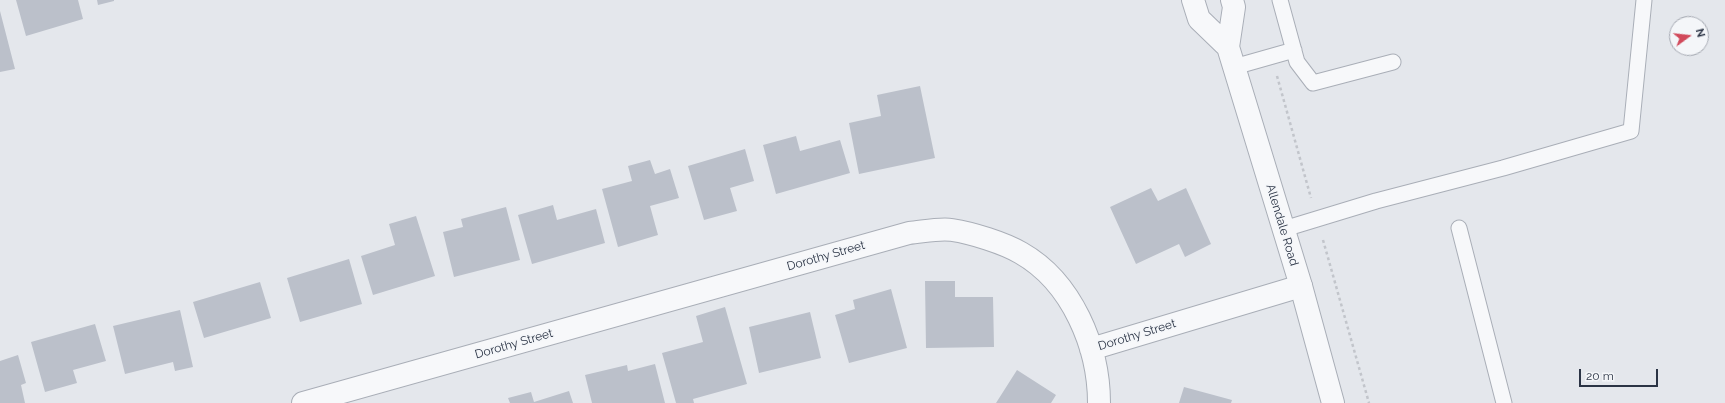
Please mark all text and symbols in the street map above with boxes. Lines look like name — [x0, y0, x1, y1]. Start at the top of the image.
north arrow — [1669, 16, 1709, 56]
text: N — [1693, 27, 1707, 39]
street label: Allendale Road — [1263, 182, 1301, 268]
street label: Dorothy Street — [785, 238, 867, 274]
street label: Dorothy Street — [1096, 316, 1178, 354]
street label: Dorothy Street — [473, 326, 555, 362]
scale bar — [1581, 361, 1660, 387]
text: 20 m — [1586, 369, 1614, 383]

